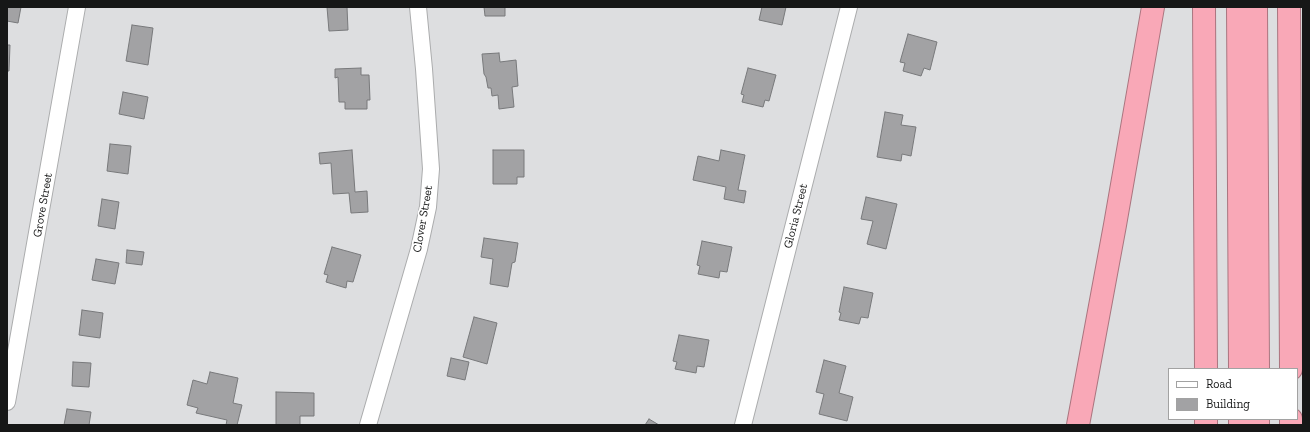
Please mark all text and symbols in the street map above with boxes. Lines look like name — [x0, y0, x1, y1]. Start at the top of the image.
street label: Grove Street — [30, 172, 56, 238]
street label: Gloria Street — [781, 182, 811, 250]
street label: Clover Street — [410, 184, 436, 254]
legend — [1168, 368, 1298, 420]
text: Road — [1206, 377, 1232, 391]
text: Building — [1206, 397, 1250, 411]

